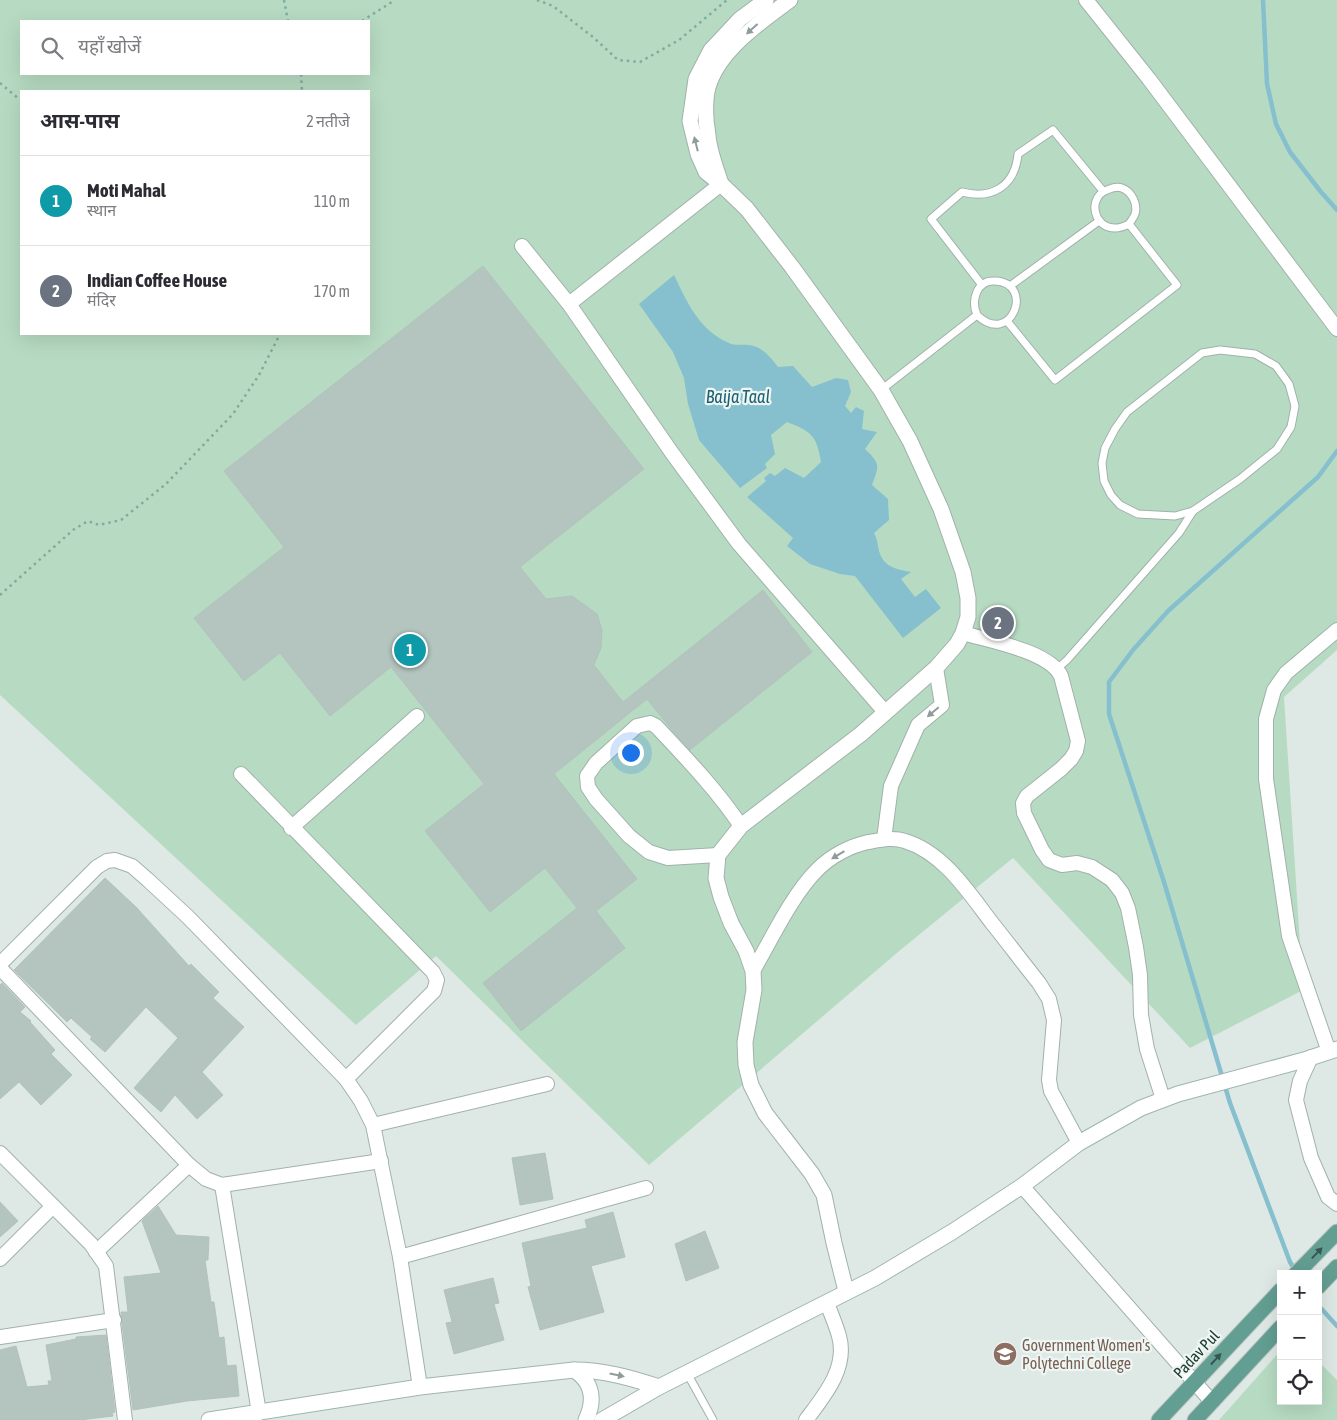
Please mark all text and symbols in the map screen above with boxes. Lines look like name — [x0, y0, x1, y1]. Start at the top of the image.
search box — [20, 20, 370, 75]
one-way arrow — [745, 24, 758, 35]
icon: search — [38, 34, 66, 62]
text: यहाँ खोजें — [78, 35, 141, 57]
text: आस-पास — [40, 108, 119, 132]
text: 2 नतीजे — [306, 112, 350, 130]
one-way arrow — [692, 137, 700, 152]
text: Moti Mahal — [87, 179, 166, 201]
text: 1 — [52, 192, 60, 210]
text: 110 m — [314, 192, 350, 210]
text: स्थान — [87, 201, 116, 219]
text: Indian Coffee House — [87, 269, 227, 291]
text: 2 — [52, 282, 60, 300]
text: 170 m — [314, 282, 350, 300]
text: मंदिर — [87, 291, 116, 309]
water label: Baija Taal — [706, 386, 770, 407]
pin: 2 — [982, 604, 1014, 642]
pin: 1 — [394, 631, 426, 669]
one-way arrow — [927, 707, 940, 718]
your location — [618, 740, 644, 766]
one-way arrow — [832, 850, 845, 859]
one-way arrow — [1310, 1247, 1322, 1259]
map controls — [1277, 1270, 1322, 1405]
button: + — [1277, 1270, 1322, 1315]
button: − — [1277, 1315, 1322, 1360]
street label: Padav Pul — [1169, 1326, 1223, 1382]
place label: Government Women's Polytechni College — [1022, 1336, 1151, 1373]
school or university icon: Government Women's Polytechni College — [992, 1341, 1018, 1367]
one-way arrow — [1210, 1353, 1222, 1365]
button: locate — [1277, 1360, 1322, 1405]
one-way arrow — [610, 1371, 626, 1379]

